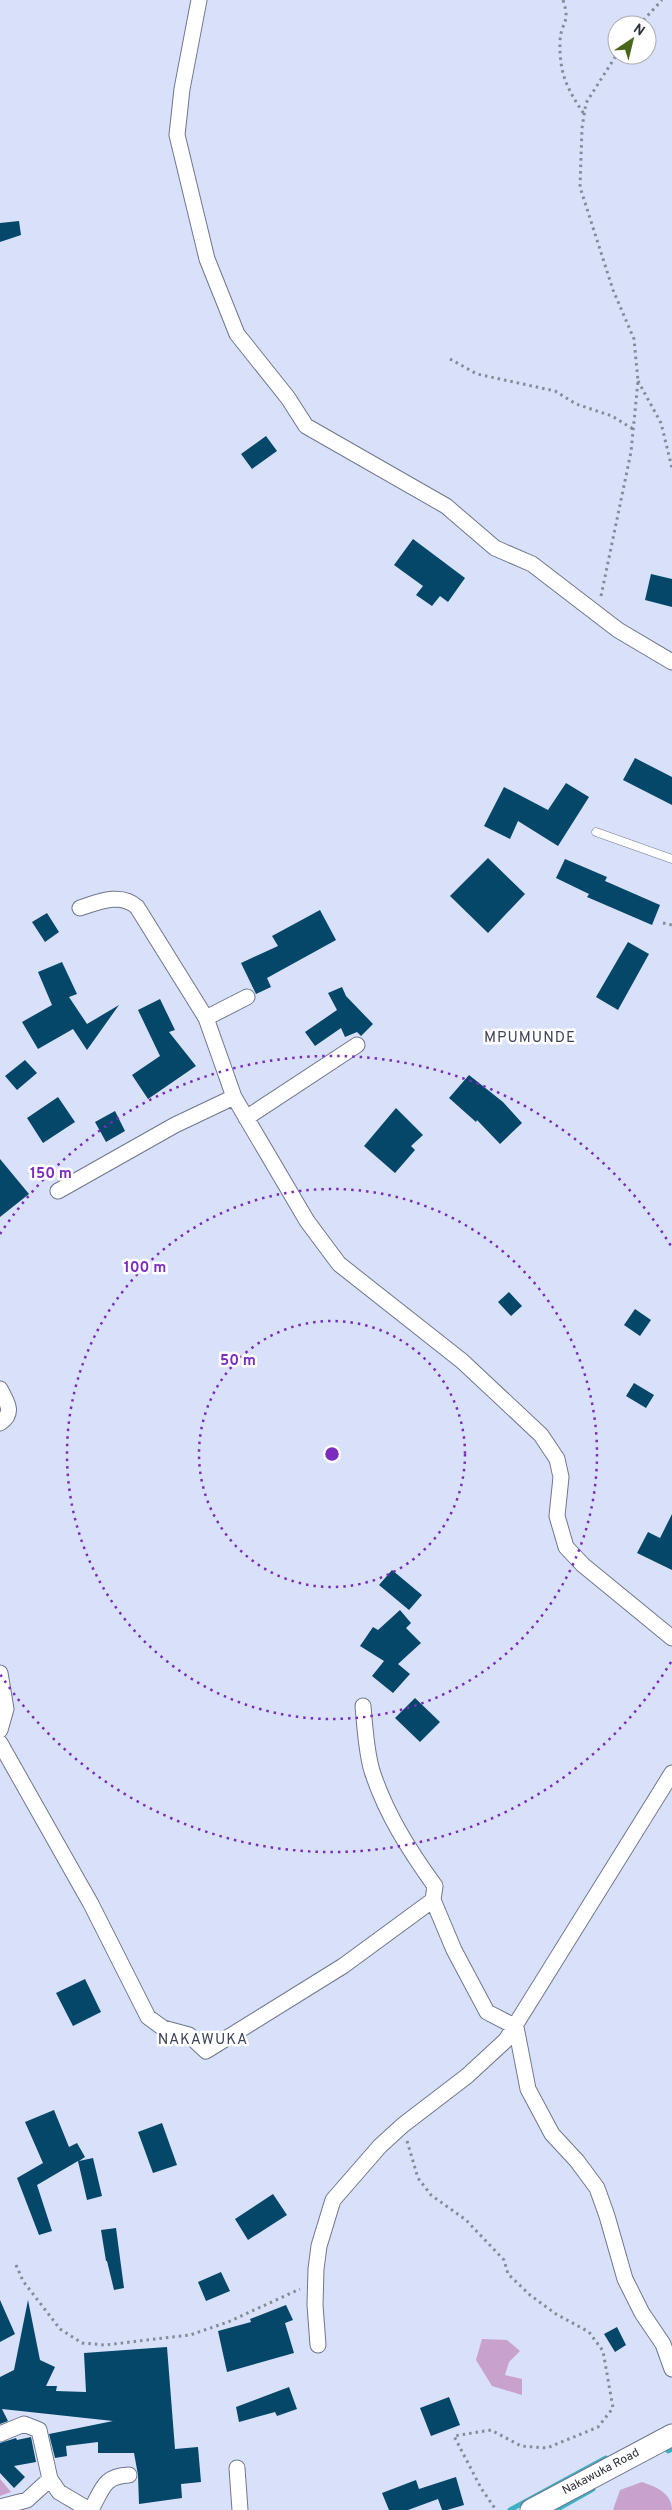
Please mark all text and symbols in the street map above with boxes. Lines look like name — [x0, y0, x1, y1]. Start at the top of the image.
north arrow — [607, 15, 657, 65]
text: N — [630, 21, 648, 40]
district label: MPUMUNDE — [484, 1029, 576, 1048]
text: 150 m — [30, 1165, 72, 1184]
text: 100 m — [124, 1259, 166, 1278]
text: 50 m — [220, 1352, 256, 1371]
centre of rings — [323, 1445, 341, 1463]
district label: NAKAWUKA — [158, 2031, 248, 2050]
street label: Nakawuka Road — [560, 2445, 642, 2499]

